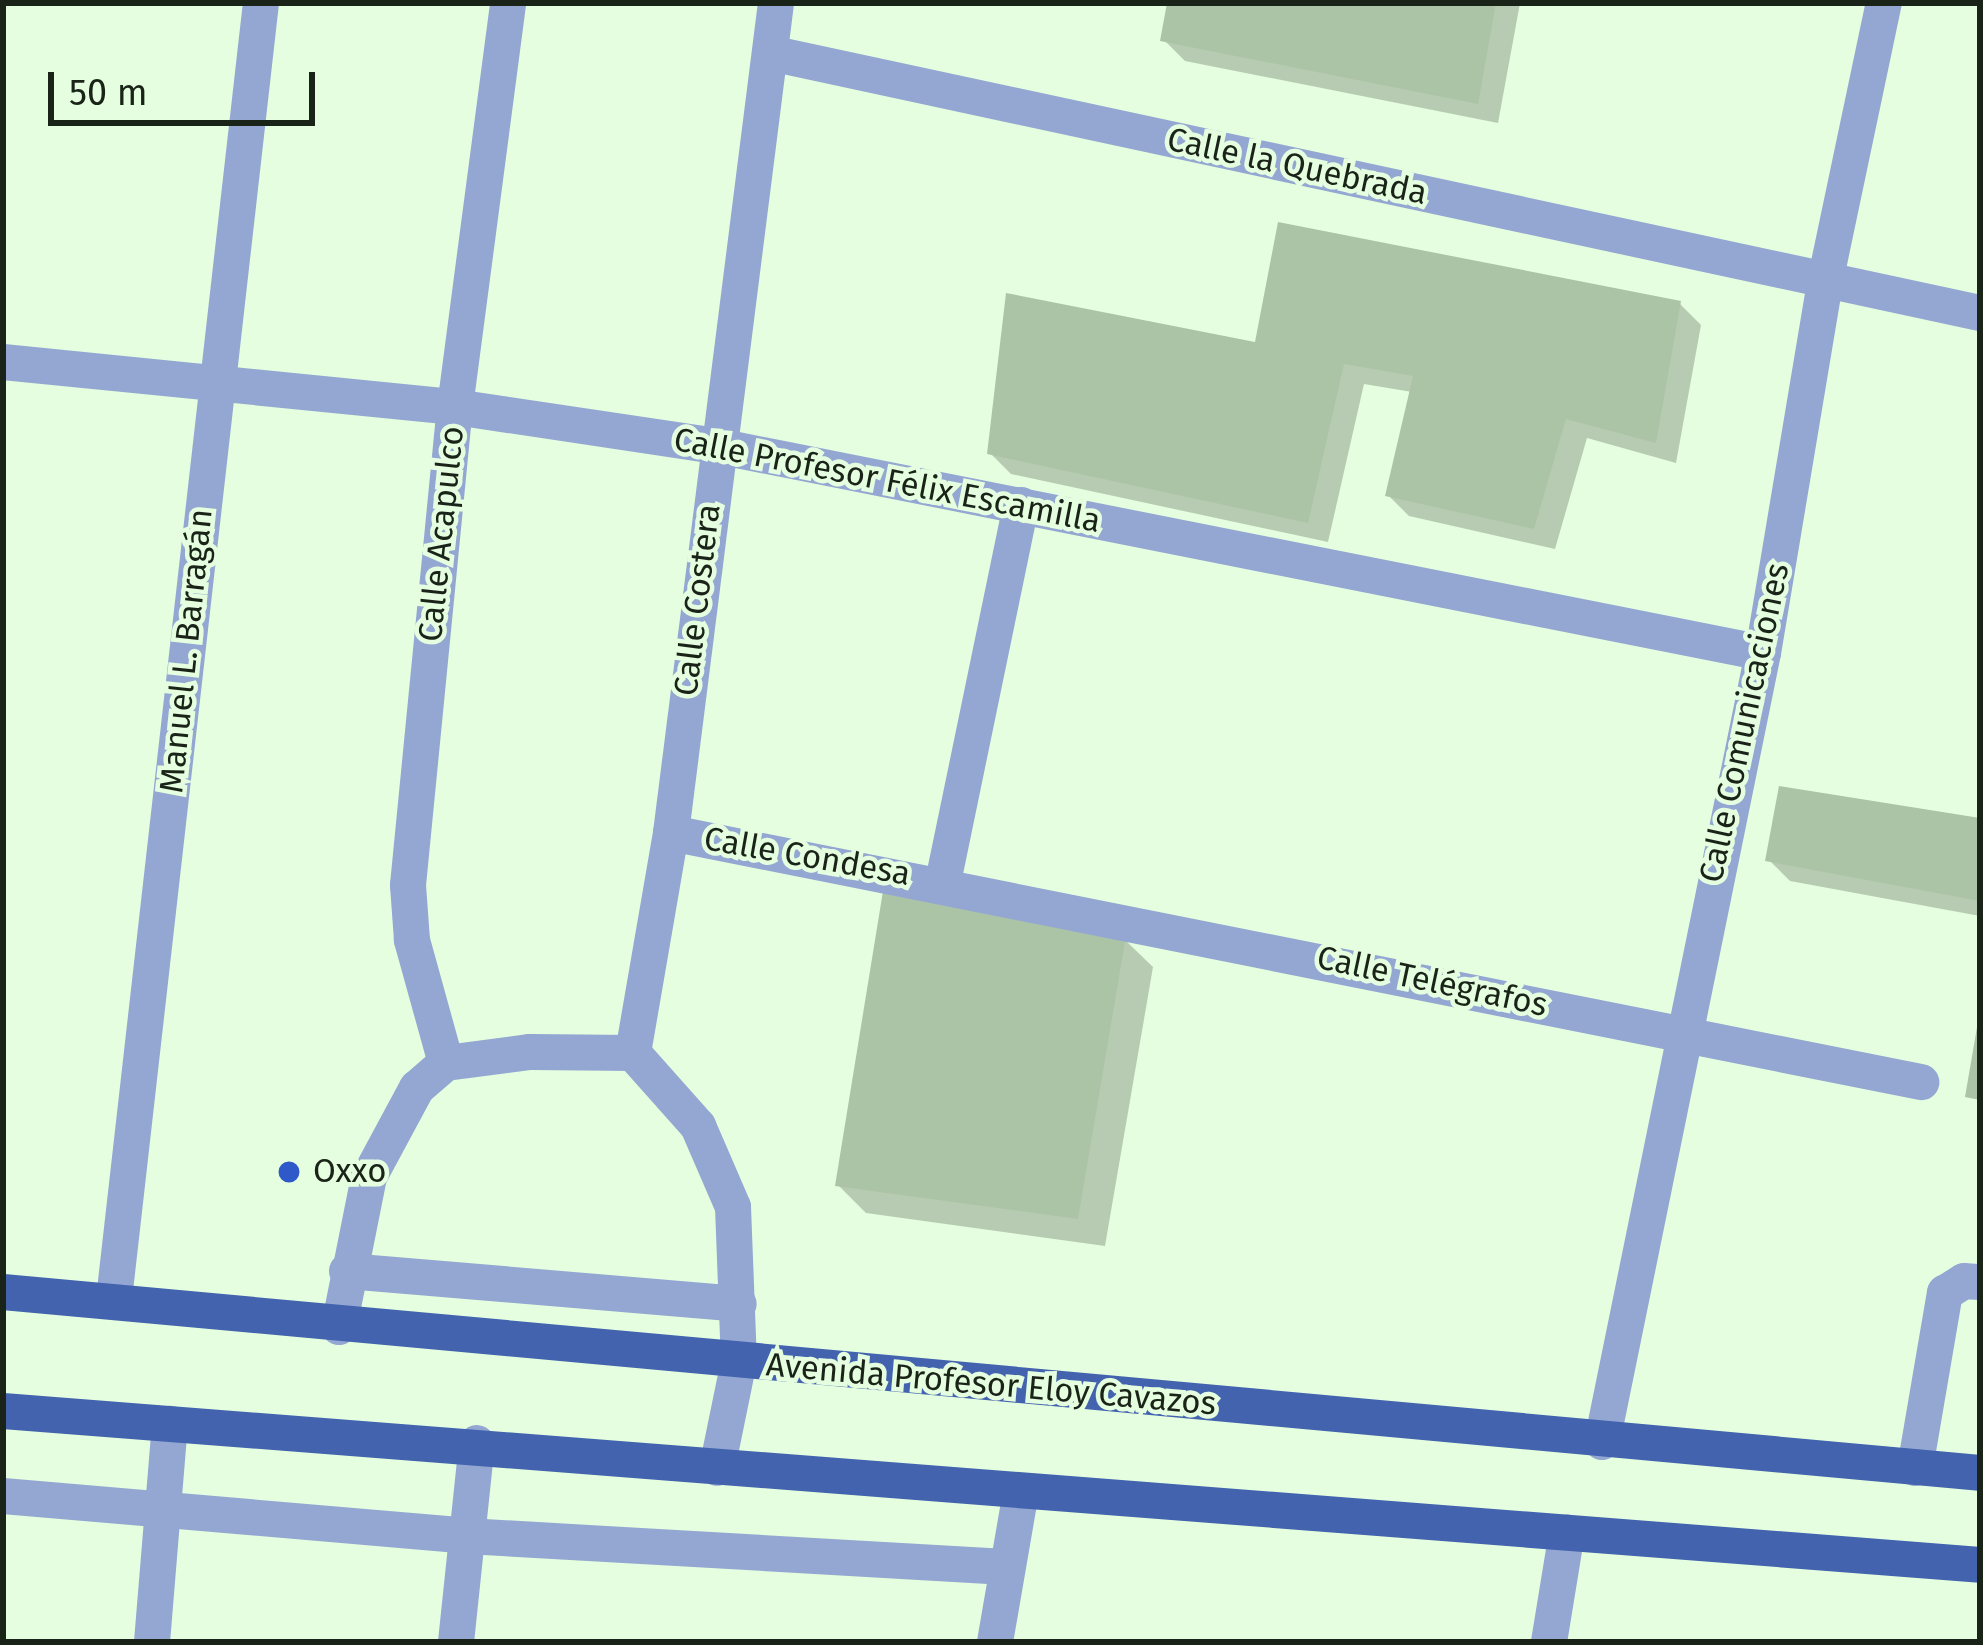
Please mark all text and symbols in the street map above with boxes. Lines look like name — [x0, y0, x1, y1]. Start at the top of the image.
scale bar — [54, 48, 321, 122]
text: 50 m — [69, 71, 148, 115]
street label: Calle la Quebrada — [1163, 120, 1431, 214]
street label: Calle Profesor Félix Escamilla — [670, 420, 1104, 542]
street label: Calle Acapulco — [411, 424, 473, 644]
street label: Calle Costera — [667, 502, 729, 698]
street label: Manuel L. Barragán — [152, 507, 222, 795]
street label: Calle Comunicaciones — [1692, 560, 1798, 886]
street label: Calle Condesa — [701, 819, 913, 895]
street label: Calle Telégrafos — [1313, 938, 1551, 1026]
place label: Oxxo — [313, 1152, 386, 1192]
marker: Oxxo — [276, 1159, 302, 1185]
street label: Avenida Profesor Eloy Cavazos — [764, 1346, 1218, 1424]

